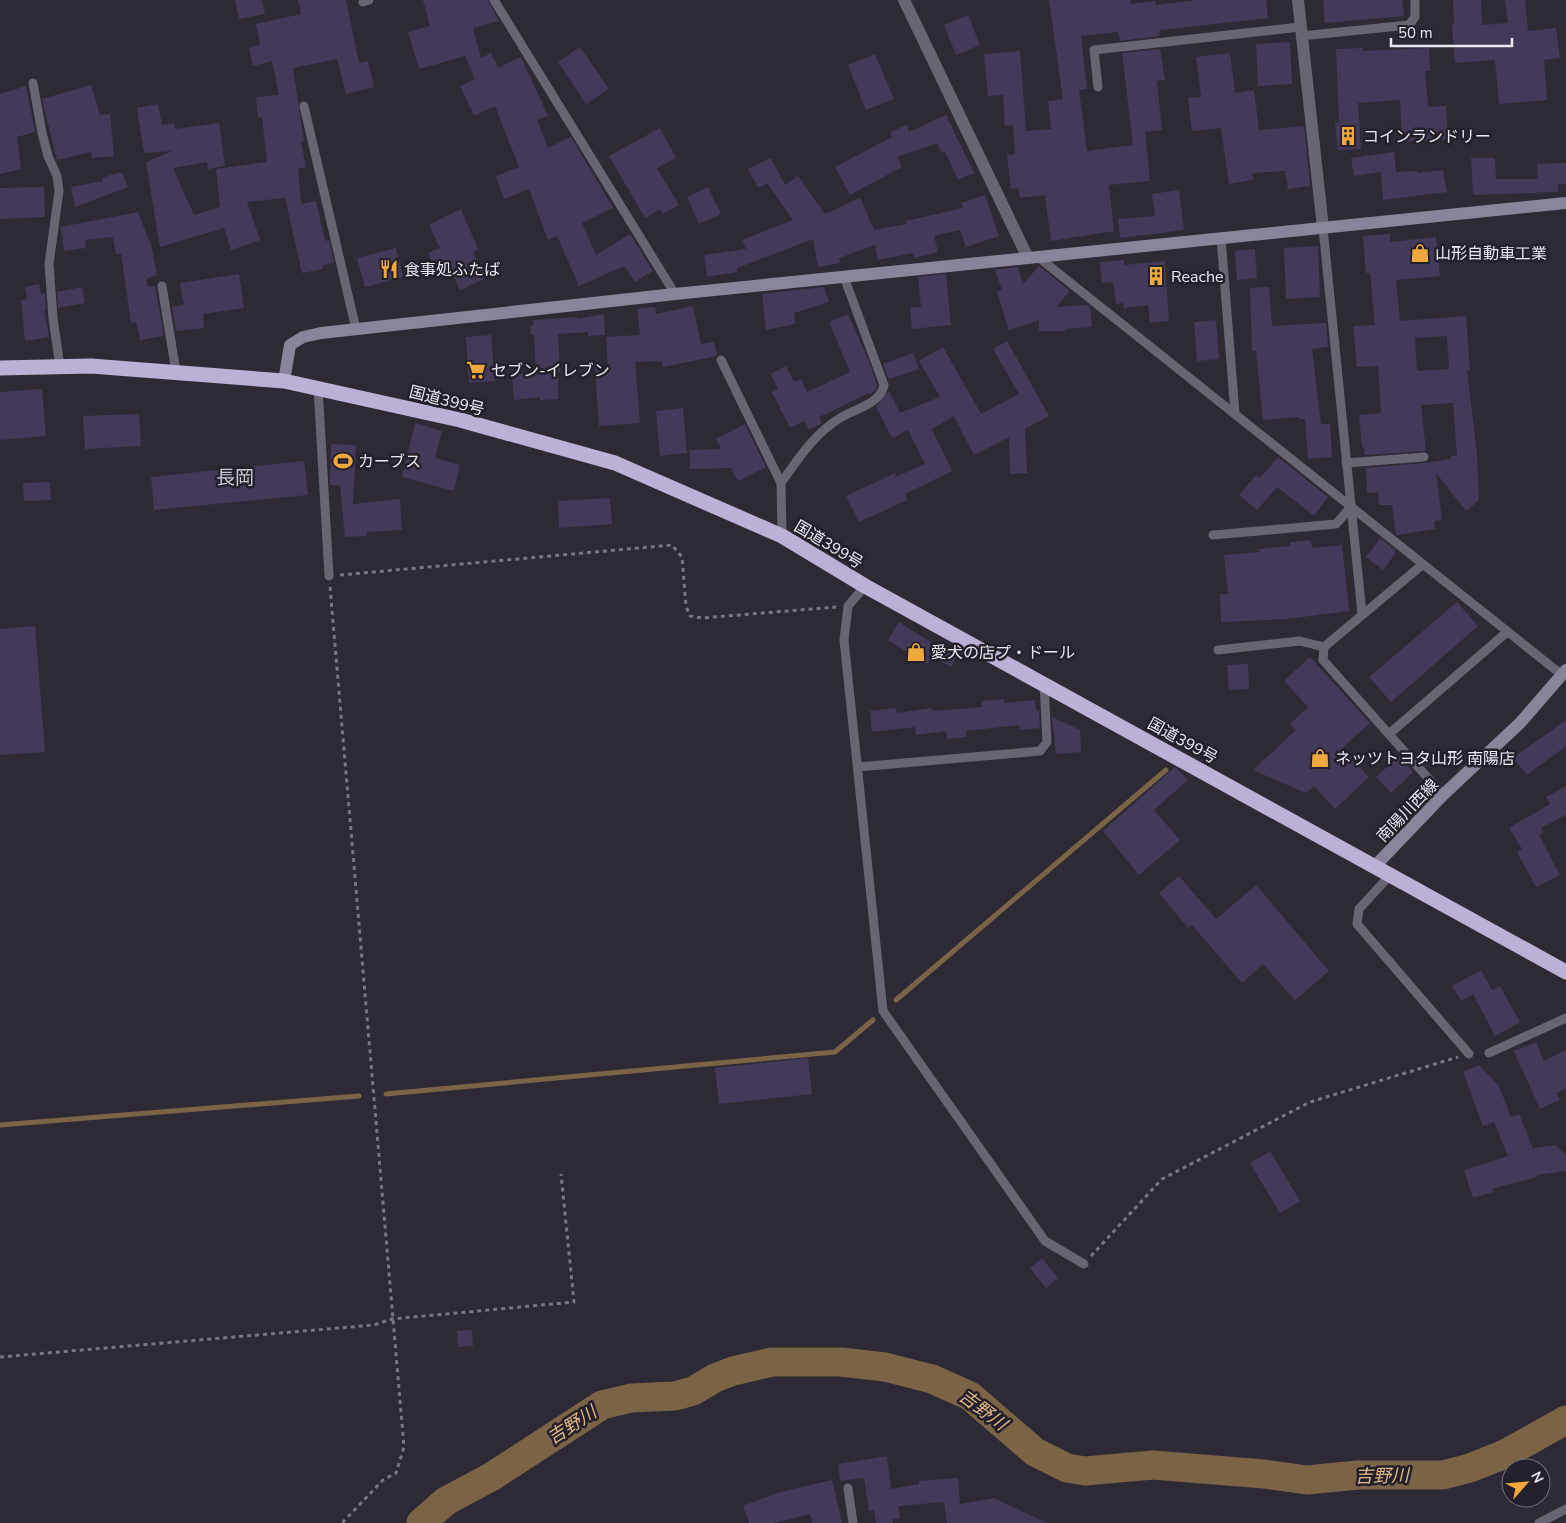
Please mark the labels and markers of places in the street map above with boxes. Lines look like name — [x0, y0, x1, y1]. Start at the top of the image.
building icon: コインランドリー — [1337, 125, 1359, 147]
place label: コインランドリー — [1363, 126, 1491, 148]
shop icon: 山形自動車工業 — [1409, 242, 1431, 264]
place label: 山形自動車工業 — [1435, 243, 1547, 265]
restaurant icon: 食事処ふたば — [378, 258, 400, 280]
place label: 食事処ふたば — [404, 259, 500, 281]
building icon: Reache — [1145, 265, 1167, 287]
place label: Reache — [1171, 266, 1224, 288]
supermarket icon: セブン-イレブン — [465, 359, 487, 381]
place label: セブン-イレブン — [491, 360, 610, 382]
sports icon: カーブス — [332, 450, 354, 472]
place label: カーブス — [358, 451, 421, 473]
shop icon: 愛犬の店プ・ドール — [905, 641, 927, 663]
place label: 愛犬の店プ・ドール — [931, 642, 1075, 664]
shop icon: ネッツトヨタ山形 南陽店 — [1309, 747, 1331, 769]
place label: ネッツトヨタ山形 南陽店 — [1335, 748, 1515, 770]

